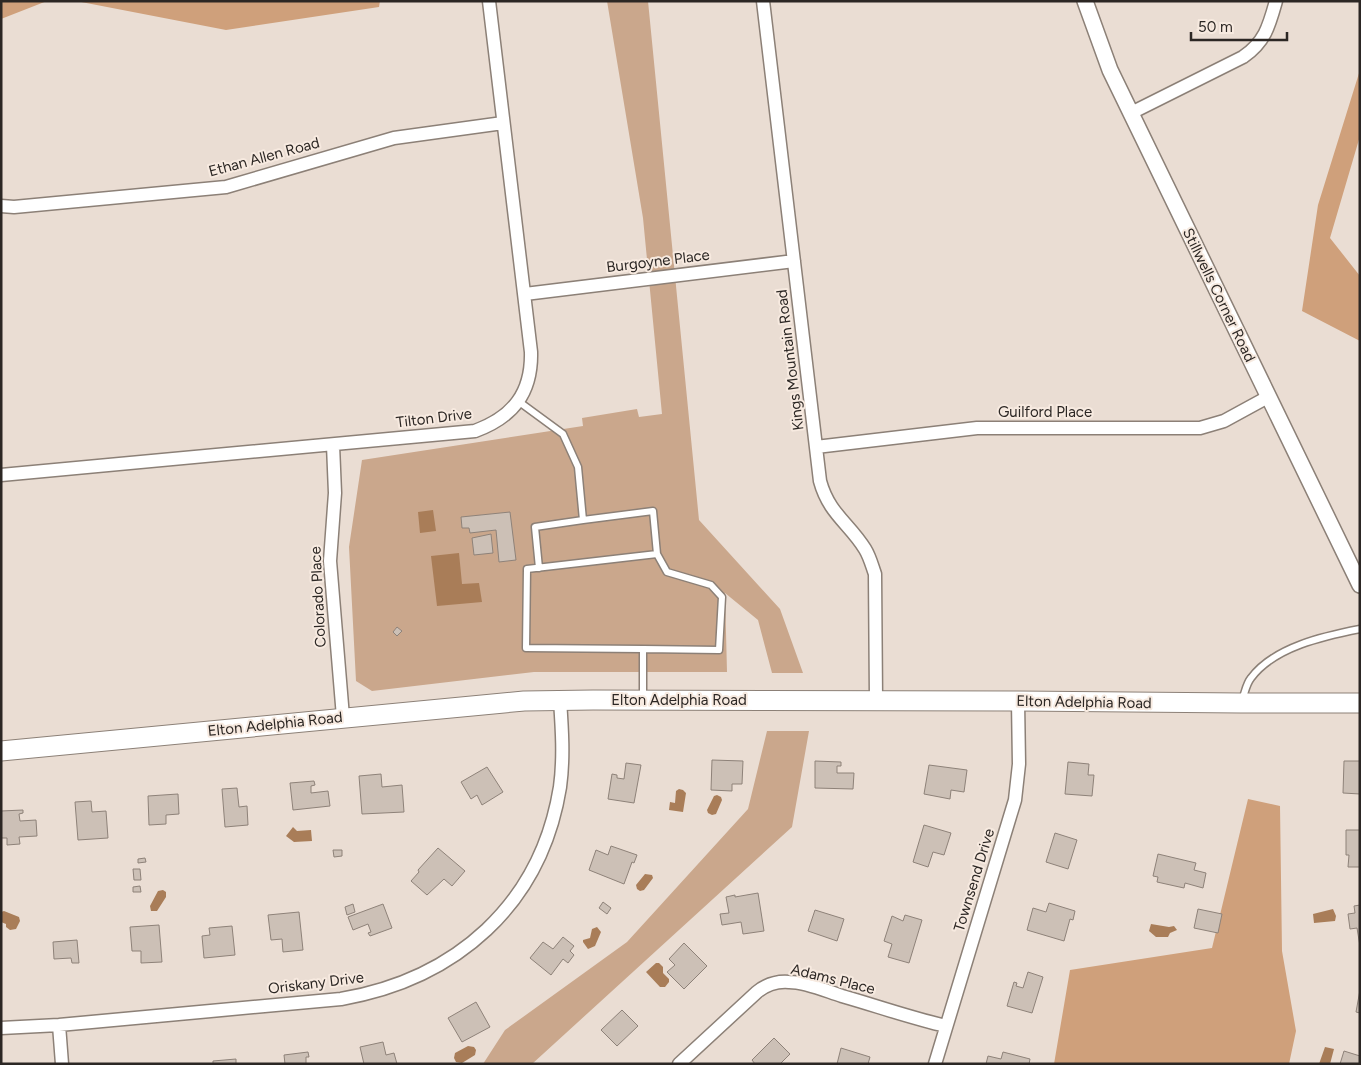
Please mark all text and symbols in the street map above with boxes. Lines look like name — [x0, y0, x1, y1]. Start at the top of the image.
scale bar — [1191, 10, 1287, 42]
text: 50 m — [1198, 18, 1233, 36]
street label: Ethan Allen Road — [207, 134, 321, 180]
street label: Stillwells Corner Road — [1179, 225, 1259, 365]
street label: Burgoyne Place — [605, 246, 711, 276]
street label: Kings Mountain Road — [772, 288, 808, 432]
street label: Guilford Place — [998, 403, 1092, 421]
street label: Tilton Drive — [395, 404, 473, 432]
street label: Colorado Place — [306, 546, 330, 648]
street label: Elton Adelphia Road — [611, 691, 747, 709]
street label: Elton Adelphia Road — [1016, 692, 1152, 712]
street label: Elton Adelphia Road — [207, 708, 343, 740]
street label: Townsend Drive — [950, 826, 998, 934]
street label: Adams Place — [789, 960, 877, 998]
street label: Oriskany Drive — [267, 968, 365, 998]

